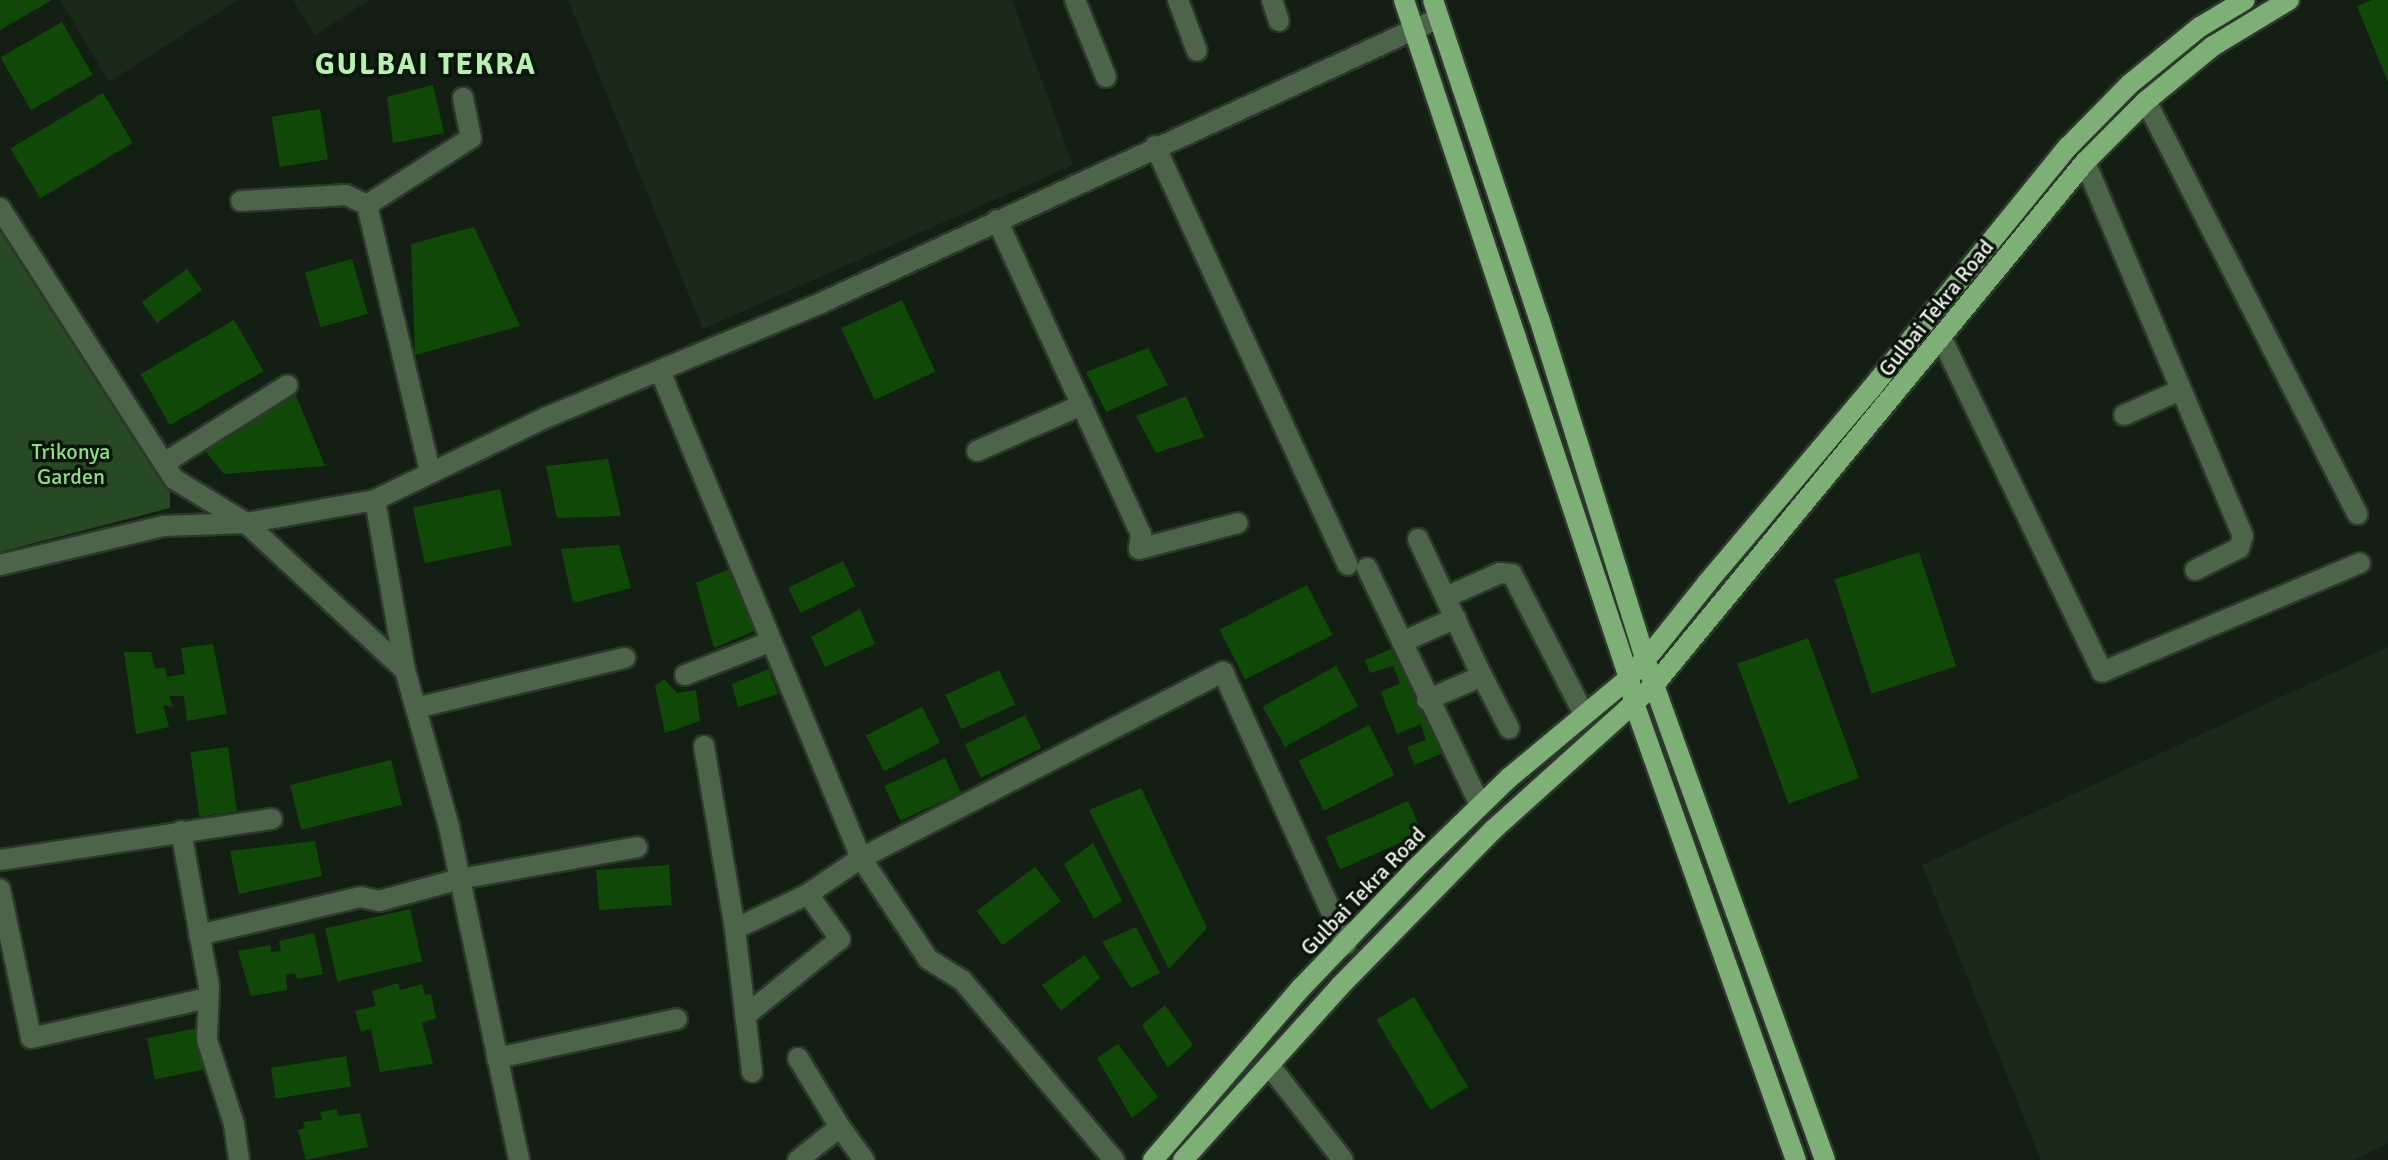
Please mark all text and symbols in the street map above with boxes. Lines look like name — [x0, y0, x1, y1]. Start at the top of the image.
district label: GULBAI TEKRA — [315, 47, 537, 83]
street label: Gulbai Tekra Road — [1873, 234, 1999, 382]
park label: Trikonya Garden — [31, 438, 111, 490]
street label: Gulbai Tekra Road — [1295, 821, 1431, 961]

